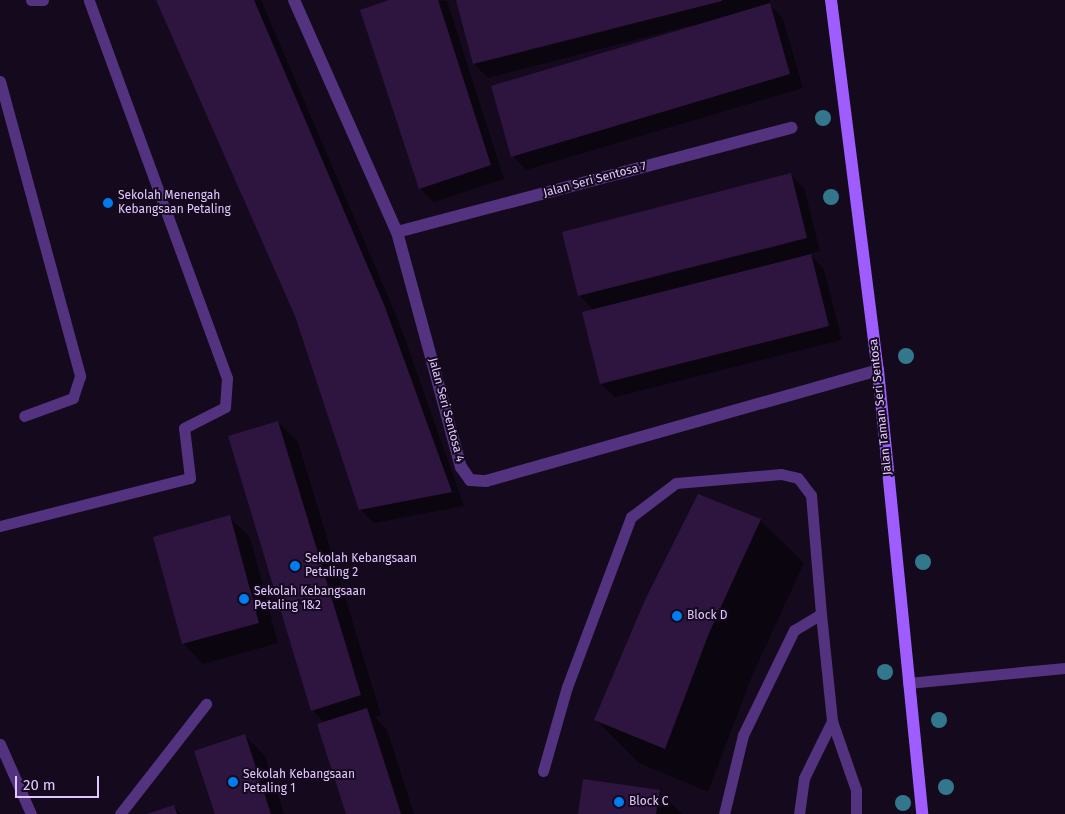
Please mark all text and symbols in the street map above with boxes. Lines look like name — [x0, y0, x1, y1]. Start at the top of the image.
street label: Jalan Seri Sentosa 7 — [542, 159, 648, 201]
place label: Sekolah Menengah Kebangsaan Petaling — [118, 189, 231, 217]
marker: Sekolah Menengah Kebangsaan Petaling — [102, 197, 114, 209]
street label: Jalan Taman Seri Sentosa — [867, 338, 895, 476]
street label: Jalan Seri Sentosa 4 — [425, 356, 467, 464]
place label: Sekolah Kebangsaan Petaling 2 — [305, 552, 417, 580]
marker: Sekolah Kebangsaan Petaling 2 — [289, 560, 301, 572]
place label: Sekolah Kebangsaan Petaling 1&2 — [254, 585, 366, 613]
marker: Sekolah Kebangsaan Petaling 1&2 — [238, 593, 250, 605]
place label: Block D — [687, 609, 728, 623]
marker: Block D — [671, 610, 683, 622]
scale bar — [18, 766, 101, 798]
place label: Sekolah Kebangsaan Petaling 1 — [243, 768, 355, 796]
text: 20 m — [23, 776, 56, 794]
marker: Sekolah Kebangsaan Petaling 1 — [227, 776, 239, 788]
place label: Block C — [629, 795, 669, 809]
marker: Block C — [613, 796, 625, 808]

